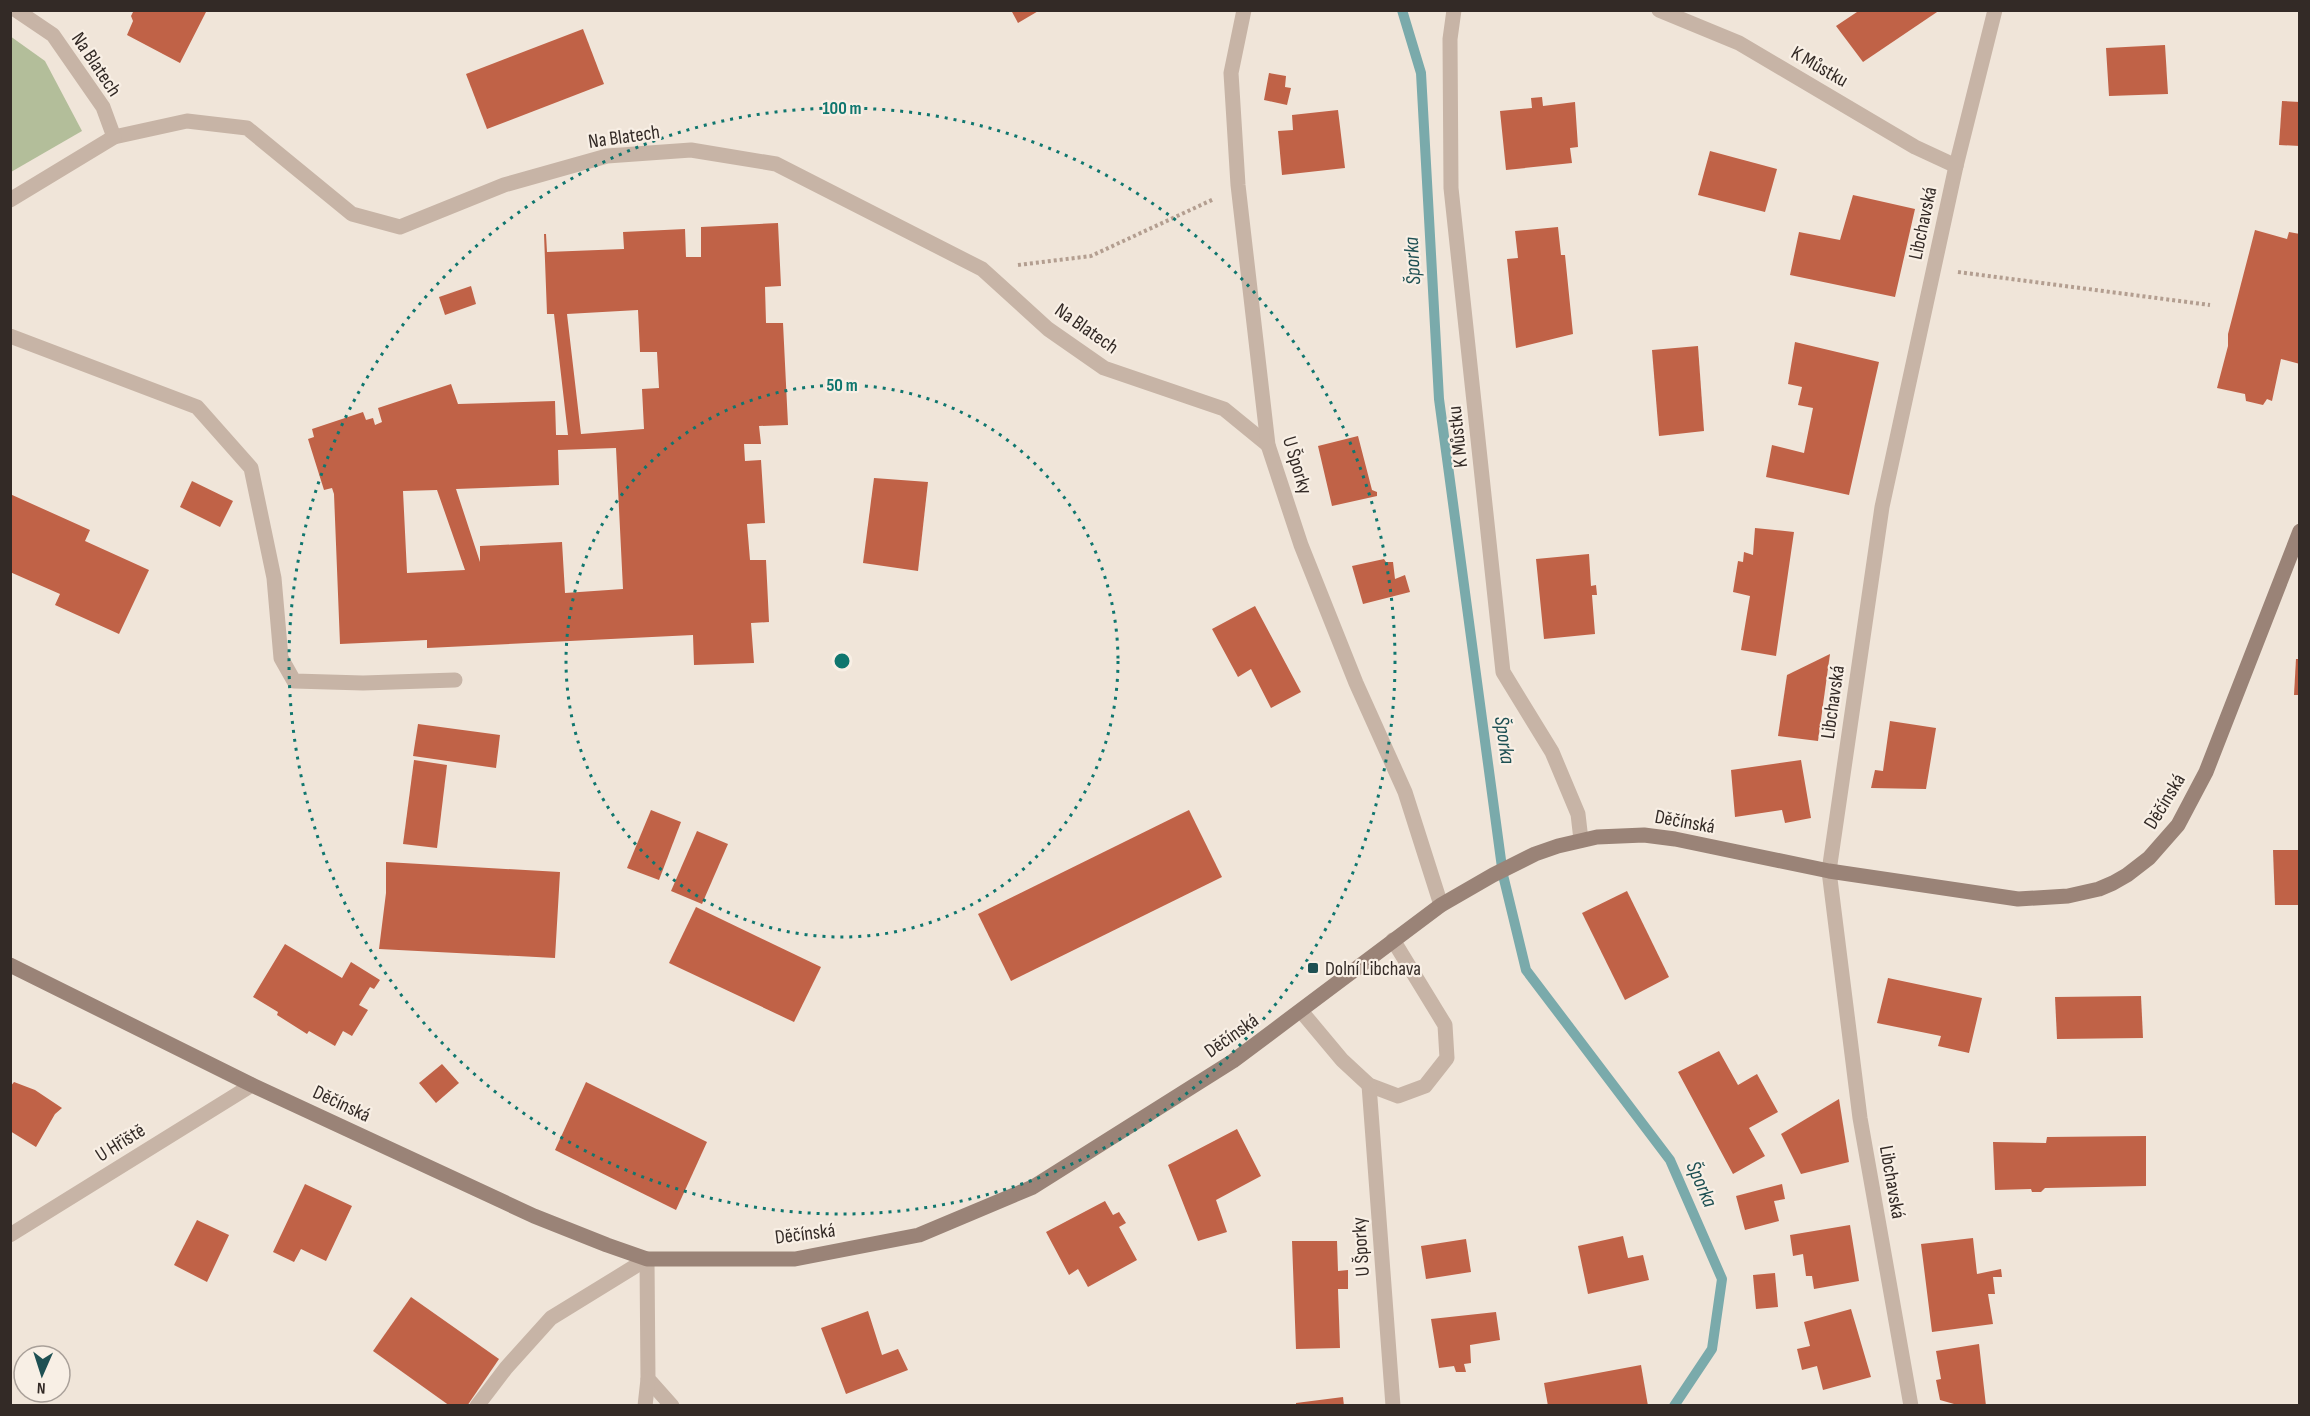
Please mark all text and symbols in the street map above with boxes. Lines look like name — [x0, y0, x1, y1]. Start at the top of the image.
street label: Na Blatech — [66, 28, 126, 101]
street label: K Můstku — [1787, 41, 1852, 93]
text: 100 m — [823, 98, 862, 119]
street label: Na Blatech — [587, 120, 661, 154]
street label: Libchavská — [1904, 185, 1942, 262]
water label: Šporka — [1399, 236, 1426, 285]
street label: Na Blatech — [1050, 298, 1123, 359]
text: 50 m — [826, 375, 858, 396]
street label: K Můstku — [1443, 405, 1473, 469]
street label: U Šporky — [1277, 433, 1317, 497]
centre of rings — [832, 651, 852, 671]
street label: Libchavská — [1816, 664, 1850, 740]
water label: Šporka — [1489, 715, 1520, 766]
street label: Děčínská — [2139, 769, 2191, 834]
street label: Děčínská — [1653, 805, 1717, 839]
place label: Dolní Libchava — [1325, 957, 1421, 981]
marker: Dolní Libchava — [1306, 961, 1320, 975]
street label: Děčínská — [1200, 1009, 1263, 1063]
street label: Děčínská — [309, 1080, 374, 1128]
street label: U Hřiště — [91, 1118, 150, 1167]
street label: Libchavská — [1874, 1144, 1910, 1221]
water label: Šporka — [1680, 1157, 1723, 1212]
street label: U Šporky — [1347, 1216, 1375, 1277]
street label: Děčínská — [774, 1218, 837, 1250]
north arrow — [12, 1344, 72, 1404]
text: N — [37, 1378, 46, 1397]

